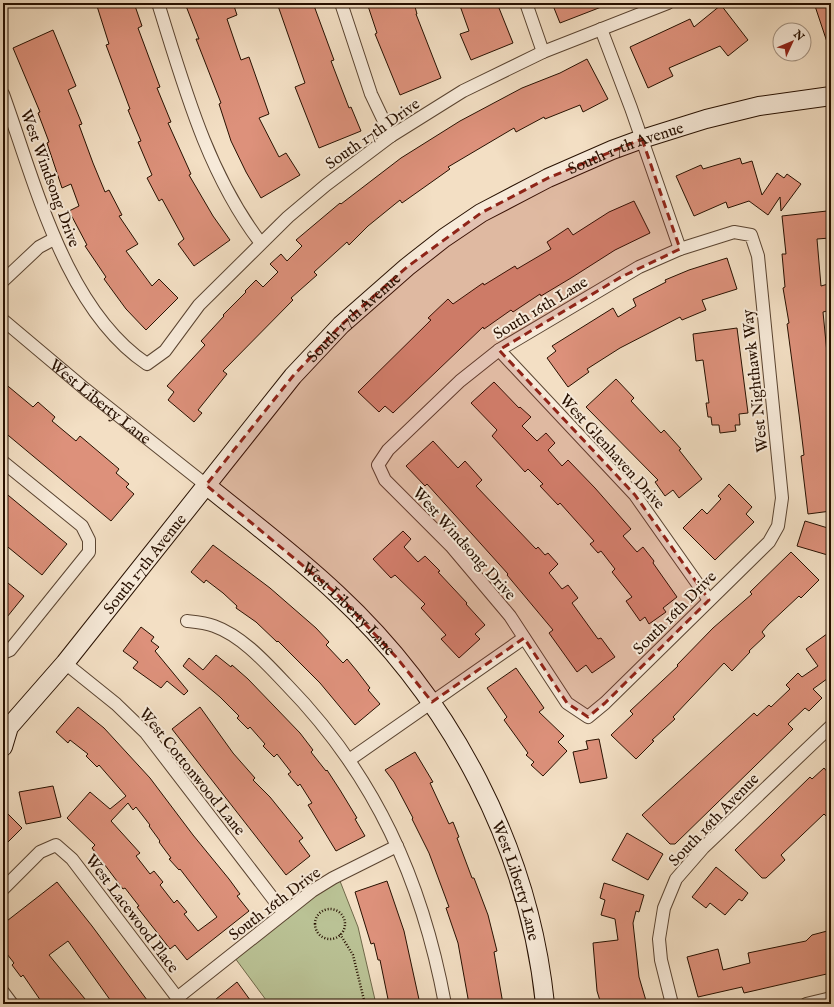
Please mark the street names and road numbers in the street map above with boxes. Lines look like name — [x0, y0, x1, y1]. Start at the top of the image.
street label: South 17th Drive — [322, 95, 424, 175]
street label: West Windsong Drive — [15, 107, 83, 250]
street label: South 17th Avenue — [565, 119, 686, 180]
street label: South 17th Avenue — [303, 269, 406, 367]
street label: South 16th Lane — [490, 273, 592, 345]
street label: West Nighthawk Way — [739, 308, 773, 453]
street label: West Liberty Lane — [45, 355, 154, 450]
street label: West Glenhaven Drive — [555, 391, 669, 514]
street label: West Windsong Drive — [408, 484, 520, 605]
street label: South 17th Avenue — [100, 511, 192, 619]
street label: West Liberty Lane — [297, 559, 399, 660]
street label: South 16th Drive — [629, 567, 721, 659]
street label: West Cottonwood Lane — [134, 705, 249, 840]
street label: South 16th Avenue — [665, 770, 764, 871]
street label: West Liberty Lane — [486, 818, 543, 943]
street label: West Lacewood Place — [80, 851, 183, 977]
street label: South 16th Drive — [225, 863, 325, 946]

